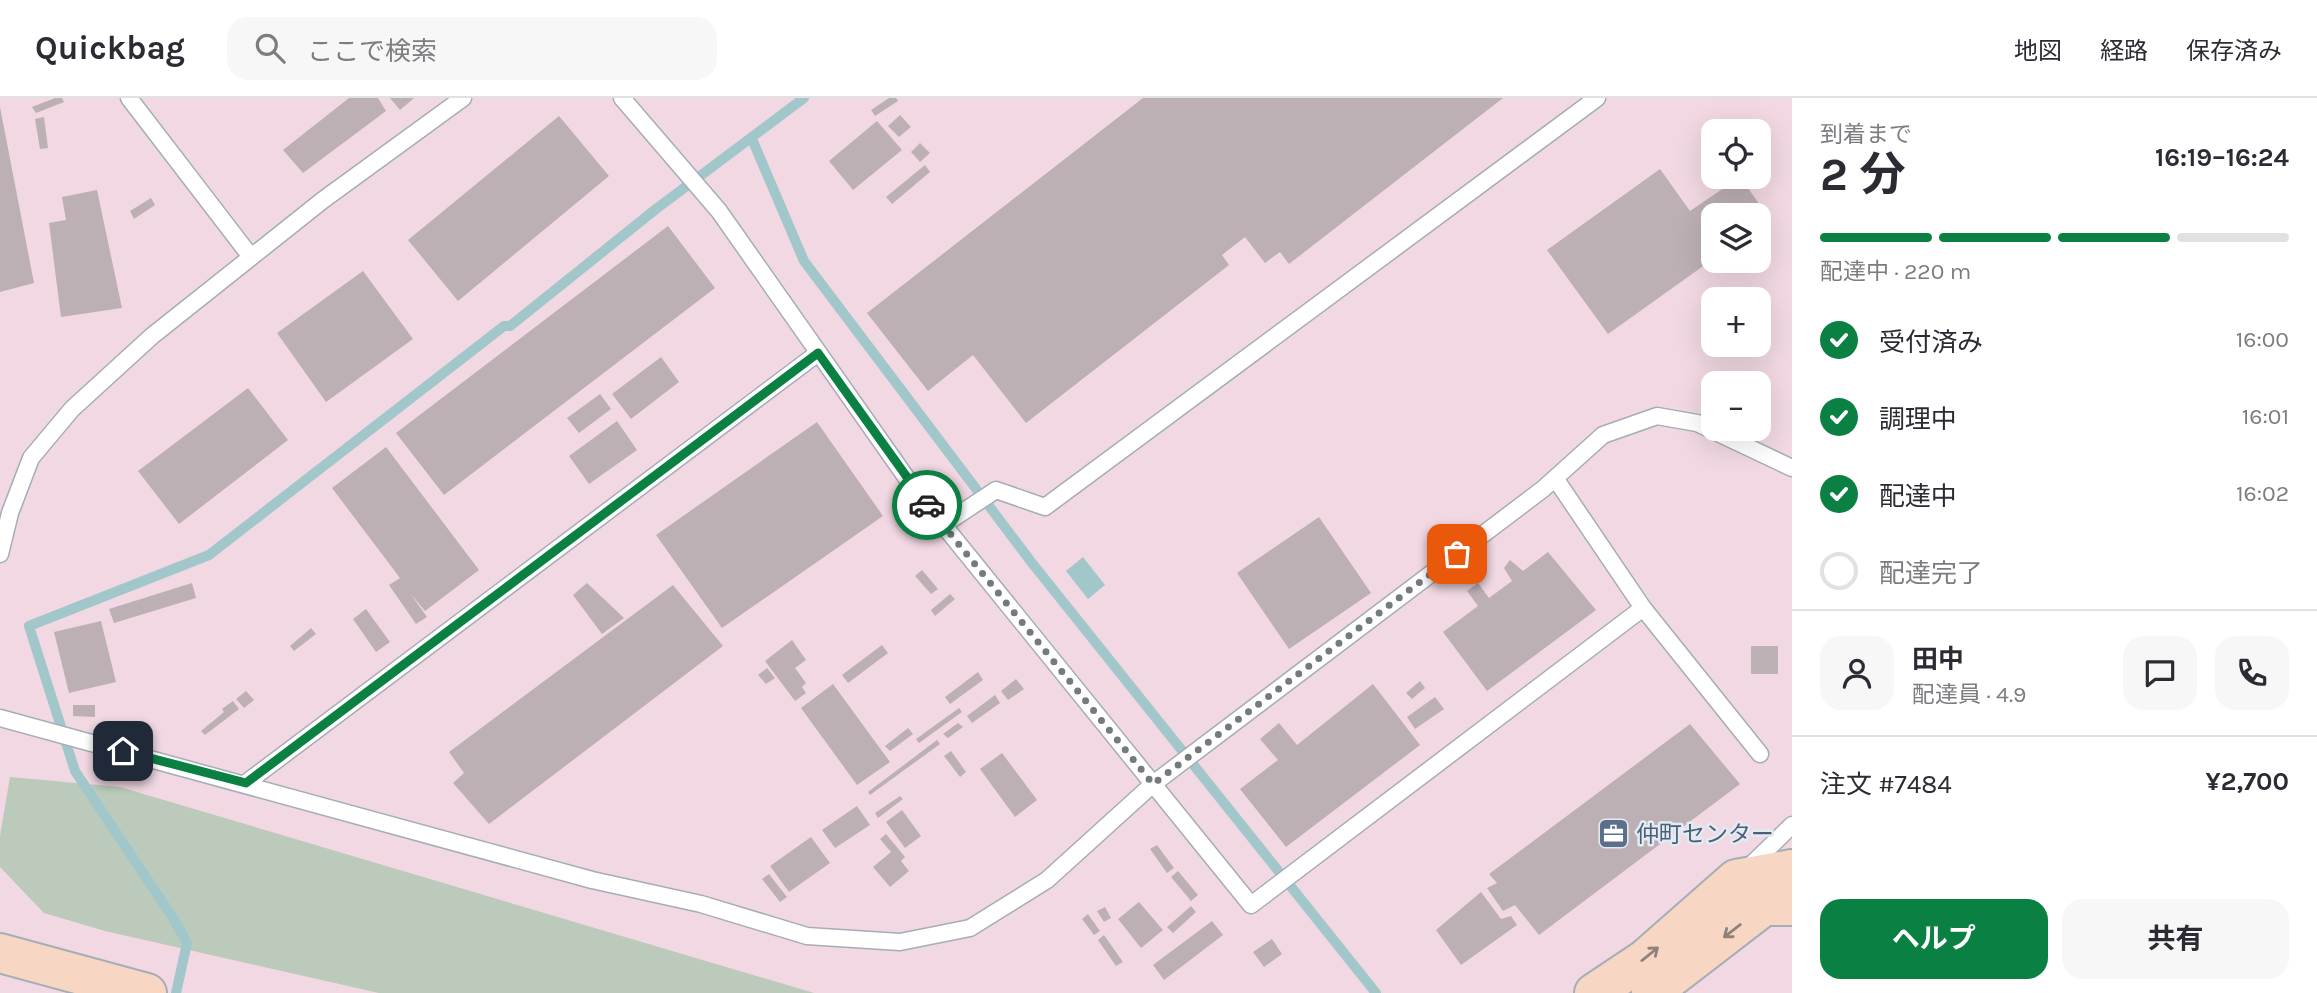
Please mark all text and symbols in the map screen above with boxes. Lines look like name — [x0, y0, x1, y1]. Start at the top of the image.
search box — [227, 17, 717, 80]
text: Quickbag — [35, 29, 185, 67]
icon: search — [251, 29, 289, 67]
text: ここで検索 — [307, 36, 437, 67]
text: 地図 — [2014, 37, 2062, 65]
text: 経路 — [2100, 37, 2148, 65]
text: 保存済み — [2186, 37, 2282, 65]
map controls — [1701, 119, 1771, 441]
button: locate — [1701, 119, 1771, 189]
text: 到着まで — [1820, 121, 1912, 148]
text: 16:19–16:24 — [2155, 142, 2289, 173]
text: 2 分 — [1820, 148, 1905, 202]
button: layers — [1701, 203, 1771, 273]
text: 配達中 · 220 m — [1820, 258, 1971, 285]
button: + — [1701, 287, 1771, 357]
icon: check — [1820, 321, 1858, 359]
text: 16:00 — [2236, 326, 2289, 353]
text: 受付済み — [1879, 327, 1983, 358]
button: − — [1701, 371, 1771, 441]
icon: check — [1820, 398, 1858, 436]
text: 16:01 — [2242, 403, 2289, 430]
text: 調理中 — [1879, 404, 1957, 435]
courier — [892, 470, 962, 540]
icon: check — [1820, 475, 1858, 513]
text: 16:02 — [2236, 480, 2289, 507]
text: 配達中 — [1879, 481, 1957, 512]
icon: car — [908, 486, 946, 524]
pin — [1427, 524, 1487, 584]
icon: bag — [1438, 535, 1476, 573]
text: 配達完了 — [1879, 558, 1983, 589]
button: person — [1820, 636, 1894, 710]
button: chat — [2123, 636, 2197, 710]
button: phone — [2215, 636, 2289, 710]
text: 田中 — [1912, 644, 1964, 675]
text: 配達員 · 4.9 — [1912, 681, 2026, 708]
pin — [93, 721, 153, 781]
icon: home — [104, 732, 142, 770]
text: ¥2,700 — [2206, 766, 2289, 797]
text: 注文 #7484 — [1820, 769, 1952, 800]
office icon: 仲町センター — [1596, 817, 1630, 851]
place label: 仲町センター — [1636, 821, 1774, 848]
button: ヘルプ — [1820, 899, 2048, 979]
button: 共有 — [2062, 899, 2289, 979]
one-way arrow — [1724, 923, 1742, 938]
one-way arrow — [1640, 947, 1658, 962]

